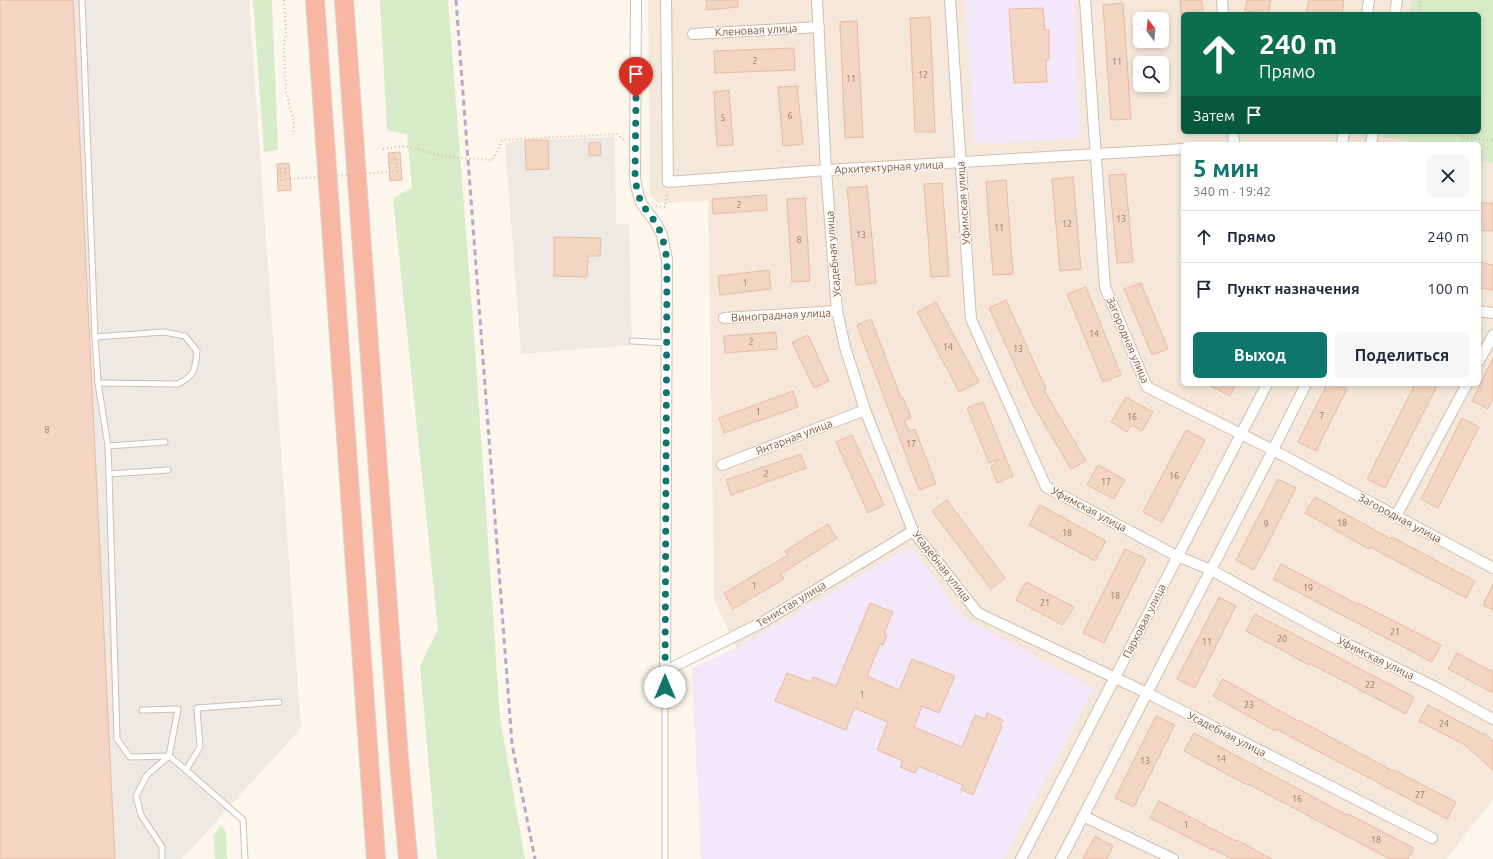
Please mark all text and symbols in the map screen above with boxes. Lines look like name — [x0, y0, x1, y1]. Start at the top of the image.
north arrow — [1133, 12, 1169, 48]
map controls — [1133, 12, 1169, 92]
street label: Кленовая улица — [714, 22, 798, 38]
icon: ahead — [1193, 28, 1245, 80]
text: 240 m — [1259, 28, 1337, 59]
house number: 2 — [752, 56, 758, 66]
button: search — [1133, 56, 1169, 92]
pin — [619, 57, 653, 98]
house number: 11 — [1112, 57, 1122, 67]
text: Прямо — [1259, 61, 1315, 81]
icon: arrive — [625, 63, 647, 85]
house number: 12 — [918, 70, 928, 80]
house number: 11 — [846, 74, 856, 84]
icon: arrive — [1243, 104, 1265, 126]
text: Затем — [1193, 107, 1235, 124]
house number: 6 — [787, 111, 793, 121]
house number: 5 — [720, 113, 726, 123]
text: 5 мин — [1193, 155, 1259, 182]
button: close — [1427, 155, 1469, 197]
street label: Архитектурная улица — [834, 158, 944, 176]
street label: Уфимская улица — [954, 161, 972, 245]
text: 340 m · 19:42 — [1193, 184, 1271, 198]
house number: 2 — [736, 200, 742, 210]
street label: Усадебная улица — [823, 211, 843, 297]
house number: 13 — [1116, 214, 1126, 224]
house number: 12 — [1062, 219, 1072, 229]
house number: 11 — [994, 223, 1004, 233]
icon: ahead — [1193, 226, 1215, 248]
text: Прямо — [1227, 228, 1276, 245]
text: 240 m — [1427, 228, 1469, 245]
house number: 13 — [856, 230, 866, 240]
house number: 8 — [796, 235, 802, 245]
house number: 1 — [742, 278, 748, 288]
icon: arrive — [1193, 278, 1215, 300]
text: Пункт назначения — [1227, 280, 1360, 297]
text: 100 m — [1427, 280, 1469, 297]
street label: Загородная улица — [1104, 295, 1152, 385]
street label: Виноградная улица — [731, 306, 831, 324]
house number: 14 — [1089, 329, 1099, 339]
button: Выход — [1193, 332, 1327, 378]
button: Поделиться — [1335, 332, 1469, 378]
house number: 2 — [748, 337, 754, 347]
house number: 14 — [943, 342, 953, 352]
house number: 13 — [1013, 344, 1023, 354]
house number: 1 — [755, 407, 761, 417]
house number: 7 — [1319, 411, 1325, 421]
house number: 16 — [1127, 412, 1137, 422]
street label: Янтарная улица — [754, 417, 834, 457]
house number: 8 — [44, 425, 50, 435]
house number: 17 — [906, 439, 916, 449]
house number: 2 — [763, 469, 769, 479]
house number: 16 — [1169, 471, 1179, 481]
house number: 17 — [1101, 477, 1111, 487]
street label: Уфимская улица — [1049, 484, 1129, 534]
street label: Загородная улица — [1356, 491, 1444, 545]
house number: 18 — [1337, 518, 1347, 528]
house number: 9 — [1263, 519, 1269, 529]
street label: Усадебная улица — [911, 528, 973, 604]
house number: 18 — [1062, 528, 1072, 538]
street label: Тенистая улица — [754, 579, 828, 629]
house number: 1 — [751, 581, 757, 591]
street label: Парковая улица — [1120, 582, 1168, 660]
house number: 19 — [1303, 583, 1313, 593]
house number: 18 — [1110, 591, 1120, 601]
house number: 21 — [1040, 598, 1050, 608]
house number: 21 — [1390, 627, 1400, 637]
house number: 20 — [1277, 634, 1287, 644]
street label: Уфимская улица — [1336, 634, 1416, 682]
house number: 11 — [1202, 637, 1212, 647]
position arrow — [644, 666, 686, 708]
house number: 22 — [1365, 680, 1375, 690]
house number: 1 — [859, 690, 865, 700]
house number: 23 — [1244, 700, 1254, 710]
street label: Усадебная улица — [1186, 709, 1268, 759]
house number: 24 — [1439, 719, 1449, 729]
house number: 14 — [1216, 754, 1226, 764]
house number: 13 — [1140, 756, 1150, 766]
house number: 27 — [1415, 790, 1425, 800]
house number: 16 — [1292, 794, 1302, 804]
house number: 1 — [1183, 820, 1189, 830]
house number: 18 — [1371, 835, 1381, 845]

